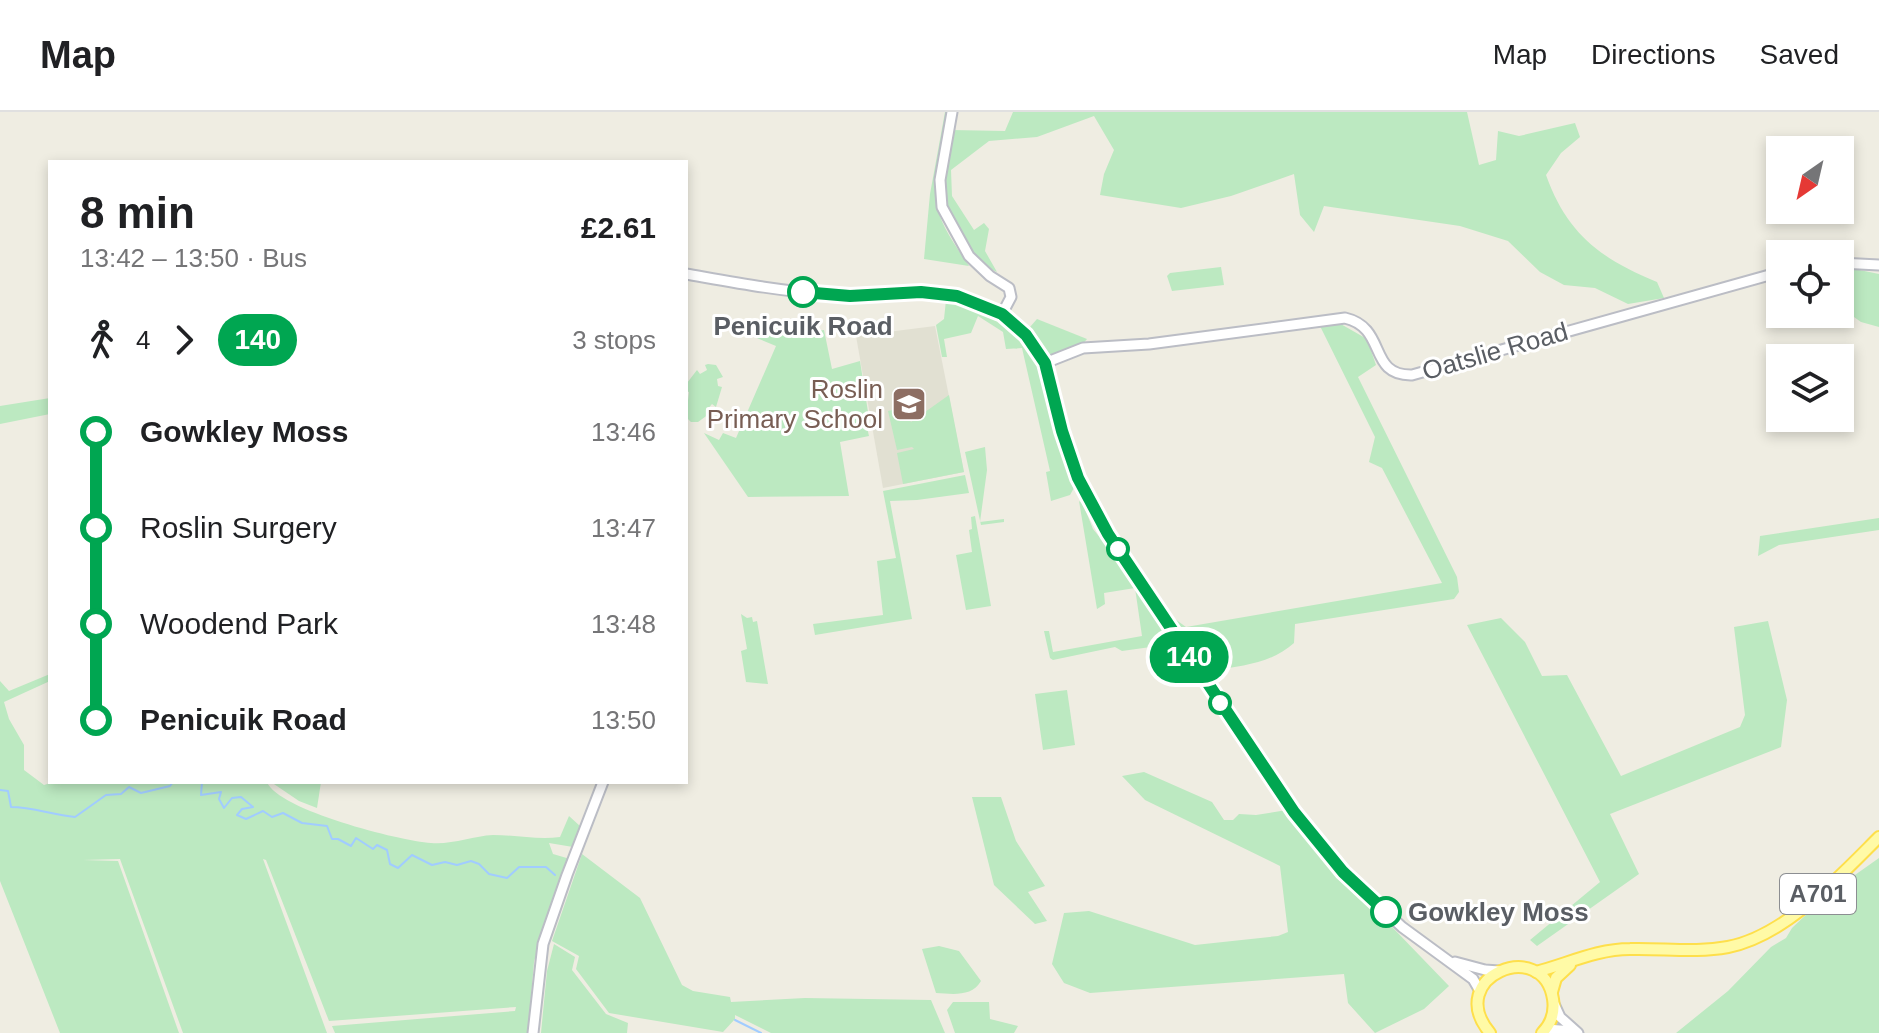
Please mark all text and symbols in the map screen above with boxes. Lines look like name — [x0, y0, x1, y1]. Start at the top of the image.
text: Map — [40, 34, 116, 76]
text: Map — [1493, 39, 1547, 70]
text: Directions — [1591, 39, 1716, 70]
text: Saved — [1760, 39, 1839, 70]
north arrow — [1766, 136, 1854, 224]
map controls — [1766, 136, 1854, 432]
text: 8 min — [80, 188, 195, 237]
text: £2.61 — [581, 211, 656, 244]
button: locate — [1766, 240, 1854, 328]
text: 13:42 – 13:50 · Bus — [80, 243, 307, 273]
marker: Penicuik Road — [788, 277, 818, 307]
place label: Penicuik Road — [713, 311, 893, 341]
street label: Oatslie Road — [1419, 316, 1571, 386]
icon: walk — [80, 318, 124, 362]
icon: forward — [162, 318, 206, 362]
text: 140 — [234, 324, 281, 355]
text: 4 — [136, 325, 150, 355]
text: 3 stops — [572, 325, 656, 355]
button: layers — [1766, 344, 1854, 432]
place label: Roslin Primary School — [707, 374, 883, 434]
school or university icon: Roslin Primary School — [890, 385, 928, 423]
text: Gowkley Moss — [140, 415, 348, 448]
text: 13:46 — [591, 417, 656, 447]
text: Roslin Surgery — [140, 511, 337, 544]
text: 13:47 — [591, 513, 656, 543]
unlabelled marker — [1107, 538, 1129, 560]
text: Woodend Park — [140, 607, 338, 640]
text: 13:48 — [591, 609, 656, 639]
line badge: 140 — [1143, 631, 1235, 683]
text: 140 — [1166, 641, 1212, 672]
unlabelled marker — [1209, 692, 1231, 714]
text: Penicuik Road — [140, 703, 347, 736]
text: 13:50 — [591, 705, 656, 735]
road number: A701 — [1780, 874, 1856, 914]
marker: Gowkley Moss — [1371, 897, 1401, 927]
place label: Gowkley Moss — [1408, 897, 1589, 927]

